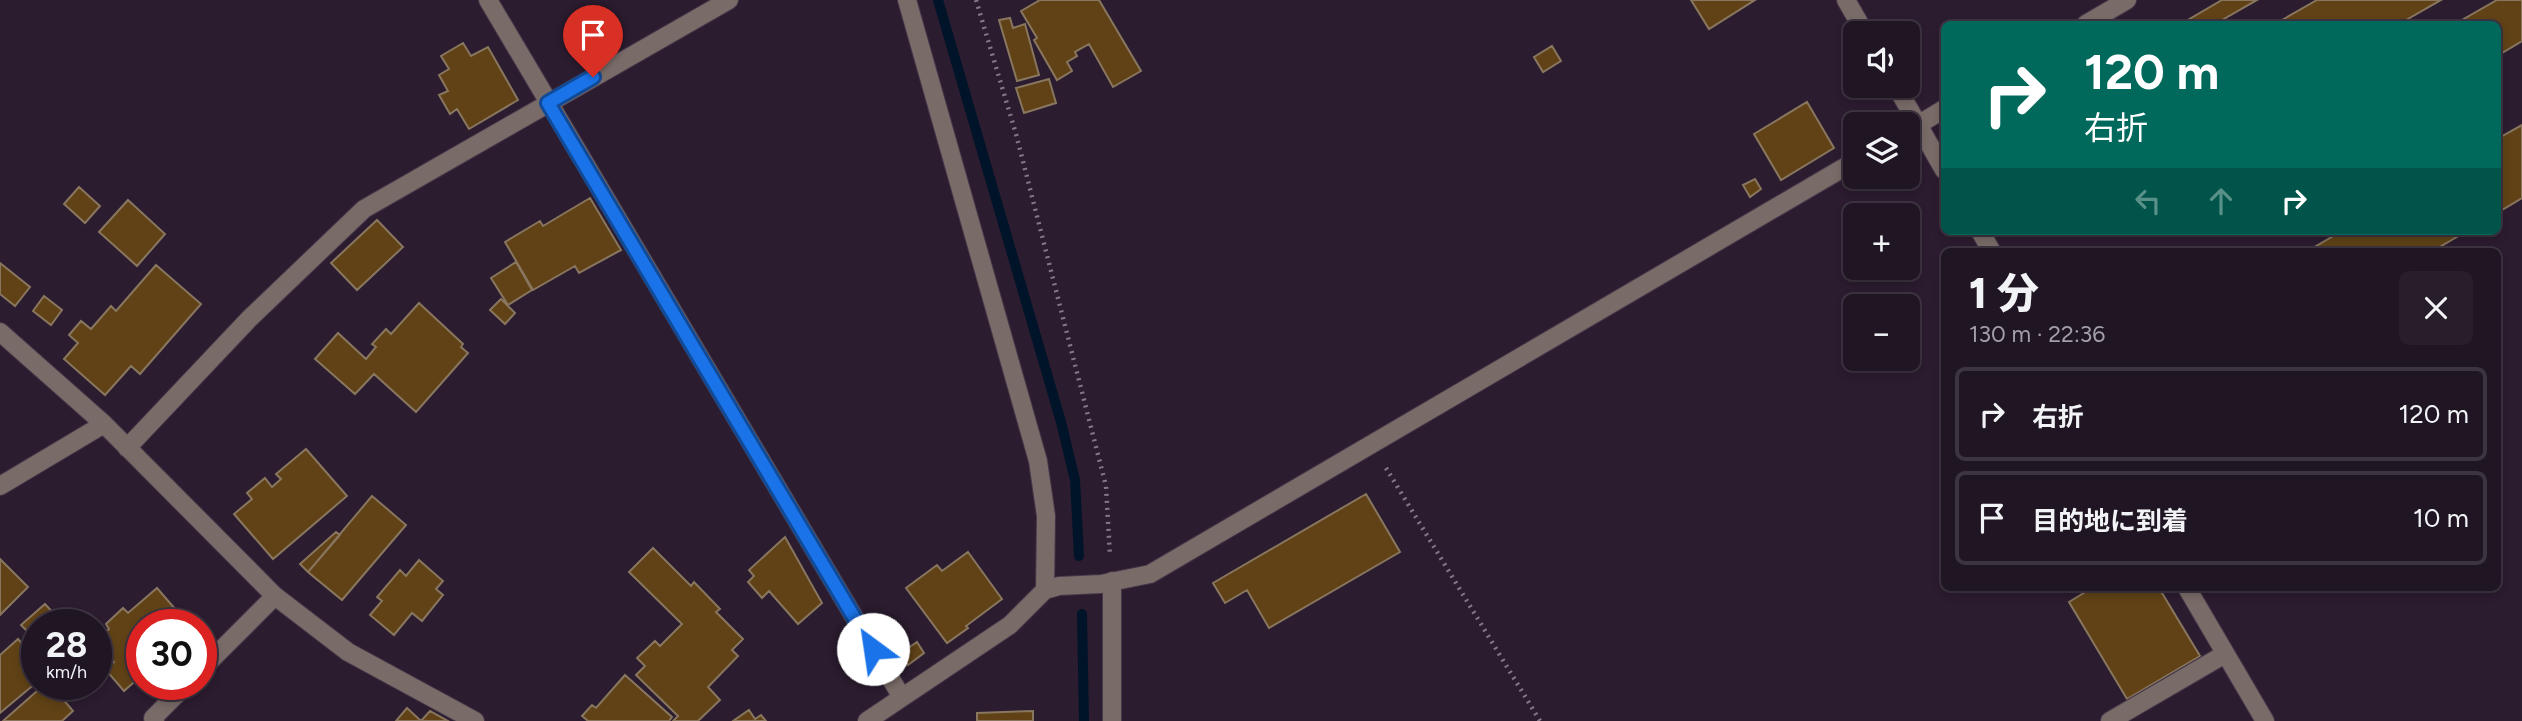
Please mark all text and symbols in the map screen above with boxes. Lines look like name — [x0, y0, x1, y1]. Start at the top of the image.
pin — [563, 5, 623, 77]
icon: arrive — [574, 16, 612, 54]
map controls — [1843, 21, 1920, 371]
button: sound — [1843, 21, 1920, 98]
text: 120 m — [2084, 42, 2219, 101]
icon: right — [1969, 49, 2060, 140]
text: 右折 — [2084, 109, 2148, 147]
button: layers — [1843, 112, 1920, 189]
icon: left — [2129, 182, 2167, 220]
icon: ahead — [2202, 182, 2240, 220]
icon: right — [2275, 182, 2313, 220]
button: + — [1843, 203, 1920, 280]
text: 1 分 — [1969, 268, 2039, 319]
button: close — [2399, 271, 2473, 345]
button: − — [1843, 294, 1920, 371]
text: 130 m · 22:36 — [1969, 320, 2105, 348]
icon: right — [1973, 395, 2011, 433]
text: 120 m — [2399, 398, 2469, 430]
text: 右折 — [2032, 401, 2084, 433]
icon: arrive — [1973, 499, 2011, 537]
text: 10 m — [2413, 502, 2469, 534]
text: 目的地に到着 — [2032, 505, 2188, 537]
speed limit sign: 30 — [126, 609, 217, 700]
position arrow — [836, 612, 910, 686]
text: 28 — [46, 624, 87, 666]
text: km/h — [46, 661, 87, 683]

